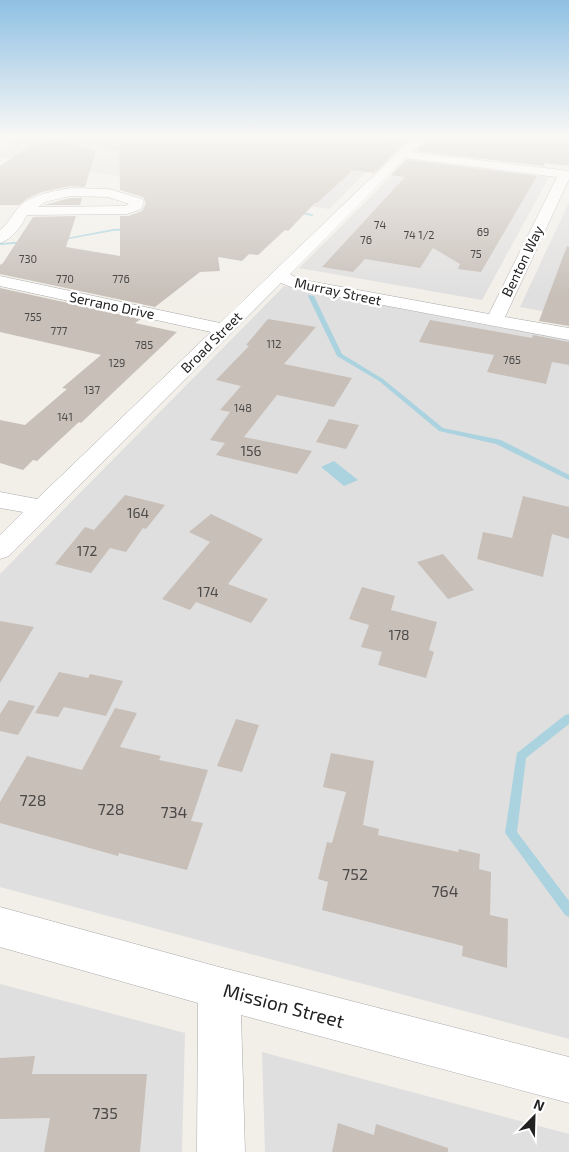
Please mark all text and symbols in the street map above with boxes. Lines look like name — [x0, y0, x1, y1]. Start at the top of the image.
house number: 74 — [374, 218, 386, 231]
street label: Benton Way — [498, 222, 547, 299]
house number: 69 — [477, 225, 489, 238]
house number: 74 1/2 — [403, 228, 435, 241]
house number: 76 — [360, 233, 372, 246]
house number: 75 — [470, 247, 482, 260]
house number: 730 — [19, 252, 37, 265]
house number: 770 — [56, 272, 74, 285]
house number: 776 — [112, 272, 130, 285]
street label: Murray Street — [293, 274, 383, 308]
street label: Serrano Drive — [68, 288, 156, 322]
street label: Broad Street — [177, 308, 245, 376]
house number: 755 — [24, 310, 42, 323]
house number: 777 — [51, 324, 68, 337]
house number: 112 — [267, 337, 281, 350]
house number: 785 — [135, 338, 153, 351]
house number: 765 — [503, 353, 521, 366]
house number: 129 — [109, 356, 125, 369]
house number: 137 — [84, 383, 100, 396]
house number: 148 — [234, 401, 252, 414]
house number: 141 — [57, 410, 73, 423]
house number: 156 — [240, 442, 262, 459]
house number: 164 — [127, 504, 149, 521]
house number: 172 — [77, 542, 97, 559]
house number: 174 — [197, 583, 219, 600]
house number: 178 — [388, 626, 410, 643]
house number: 728 — [20, 790, 46, 809]
house number: 728 — [98, 799, 124, 818]
house number: 734 — [161, 802, 188, 821]
house number: 752 — [342, 864, 368, 883]
house number: 764 — [431, 881, 459, 900]
street label: Mission Street — [221, 978, 347, 1032]
north arrow — [509, 1092, 559, 1142]
text: N — [531, 1095, 547, 1114]
house number: 735 — [92, 1103, 118, 1122]

